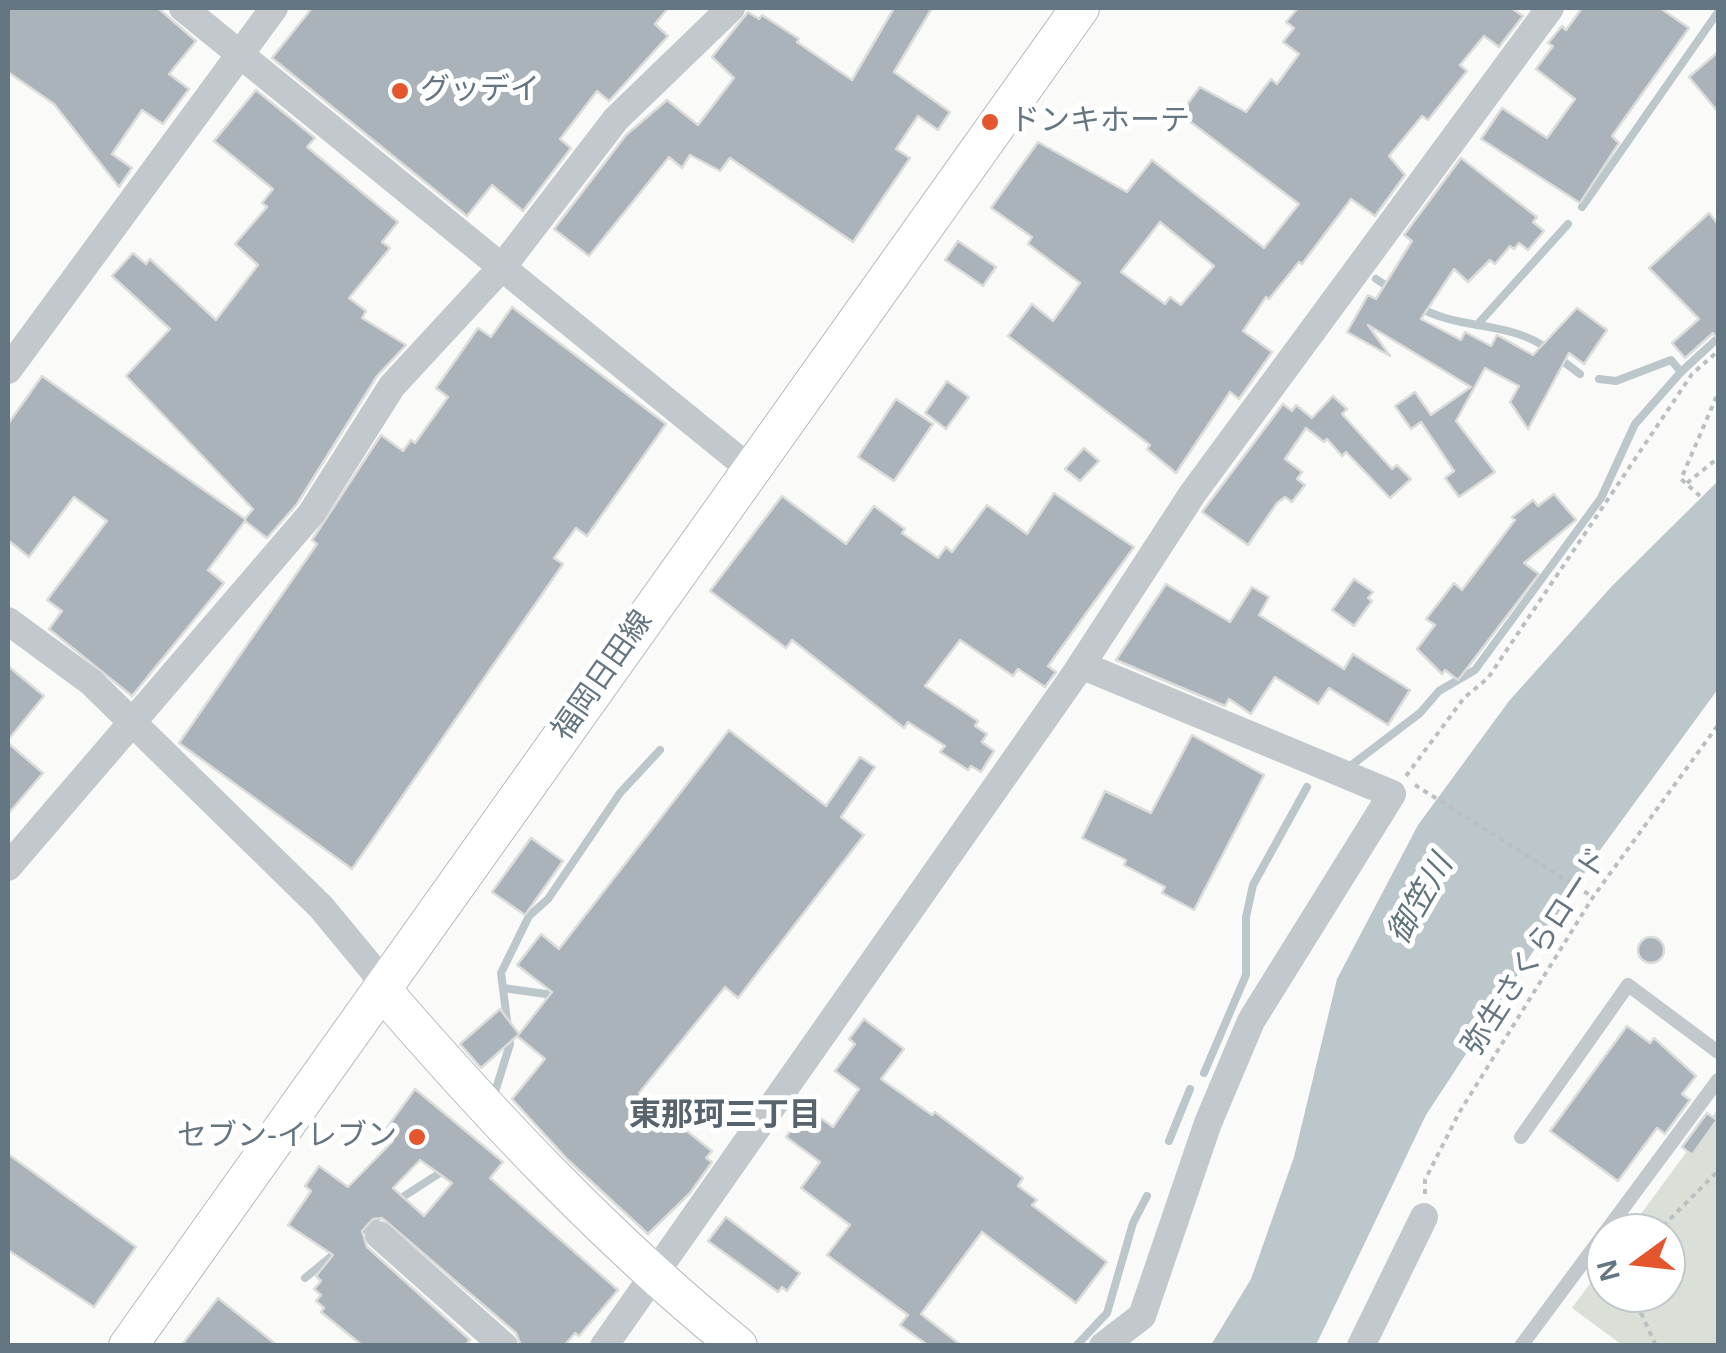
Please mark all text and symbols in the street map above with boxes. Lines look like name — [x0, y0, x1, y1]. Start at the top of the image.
place label: グッデイ — [420, 73, 540, 109]
marker: グッデイ — [389, 80, 411, 102]
place label: ドンキホーテ — [1010, 104, 1190, 140]
marker: ドンキホーテ — [979, 111, 1001, 133]
street label: 福岡日田線 — [545, 604, 661, 748]
street label: 弥生さくらロード — [1456, 842, 1616, 1062]
water label: 御笠川 — [1380, 849, 1462, 951]
district label: 東那珂三丁目 — [629, 1097, 821, 1135]
place label: セブン-イレブン — [177, 1119, 397, 1155]
marker: セブン-イレブン — [406, 1126, 428, 1148]
north arrow — [1586, 1213, 1686, 1313]
text: N — [1591, 1257, 1626, 1284]

